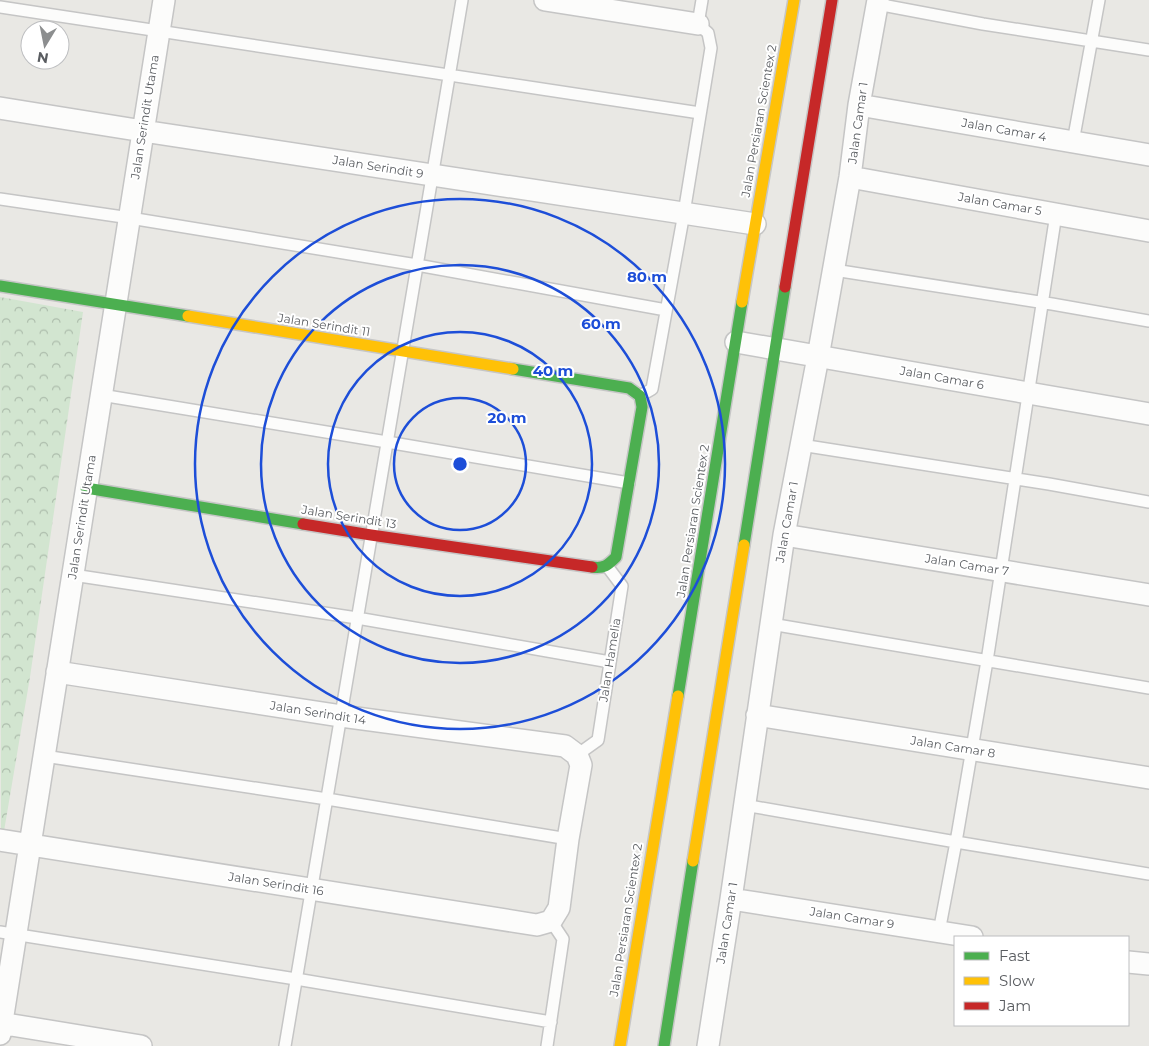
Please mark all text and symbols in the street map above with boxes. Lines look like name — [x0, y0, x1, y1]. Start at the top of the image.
north arrow — [20, 20, 70, 70]
street label: Jalan Persiaran Scientex 2 — [738, 43, 779, 199]
text: N — [36, 48, 50, 68]
street label: Jalan Serindit Utama — [127, 54, 162, 181]
street label: Jalan Camar 1 — [844, 81, 871, 166]
street label: Jalan Camar 4 — [960, 114, 1048, 144]
street label: Jalan Serindit 9 — [331, 152, 425, 181]
street label: Jalan Camar 5 — [956, 189, 1043, 218]
text: 80 m — [627, 267, 667, 286]
street label: Jalan Serindit 11 — [276, 310, 371, 339]
text: 60 m — [581, 314, 621, 333]
text: 40 m — [533, 361, 573, 380]
street label: Jalan Camar 6 — [898, 363, 985, 392]
text: 20 m — [487, 408, 527, 427]
street label: Jalan Persiaran Scientex 2 — [673, 443, 712, 599]
street label: Jalan Serindit Utama — [64, 454, 99, 581]
centre of rings — [451, 455, 469, 473]
street label: Jalan Camar 1 — [772, 480, 801, 565]
street label: Jalan Serindit 13 — [300, 501, 398, 531]
street label: Jalan Camar 7 — [923, 550, 1010, 579]
street label: Jalan Hamelia — [595, 617, 624, 704]
street label: Jalan Serindit 14 — [268, 697, 367, 728]
street label: Jalan Camar 8 — [909, 732, 997, 761]
street label: Jalan Persiaran Scientex 2 — [606, 842, 645, 998]
street label: Jalan Serindit 16 — [226, 868, 325, 898]
street label: Jalan Camar 1 — [713, 881, 740, 966]
street label: Jalan Camar 9 — [808, 903, 895, 932]
legend — [954, 936, 1129, 1026]
text: Fast — [999, 946, 1030, 965]
text: Slow — [999, 971, 1035, 990]
text: Jam — [998, 996, 1031, 1015]

